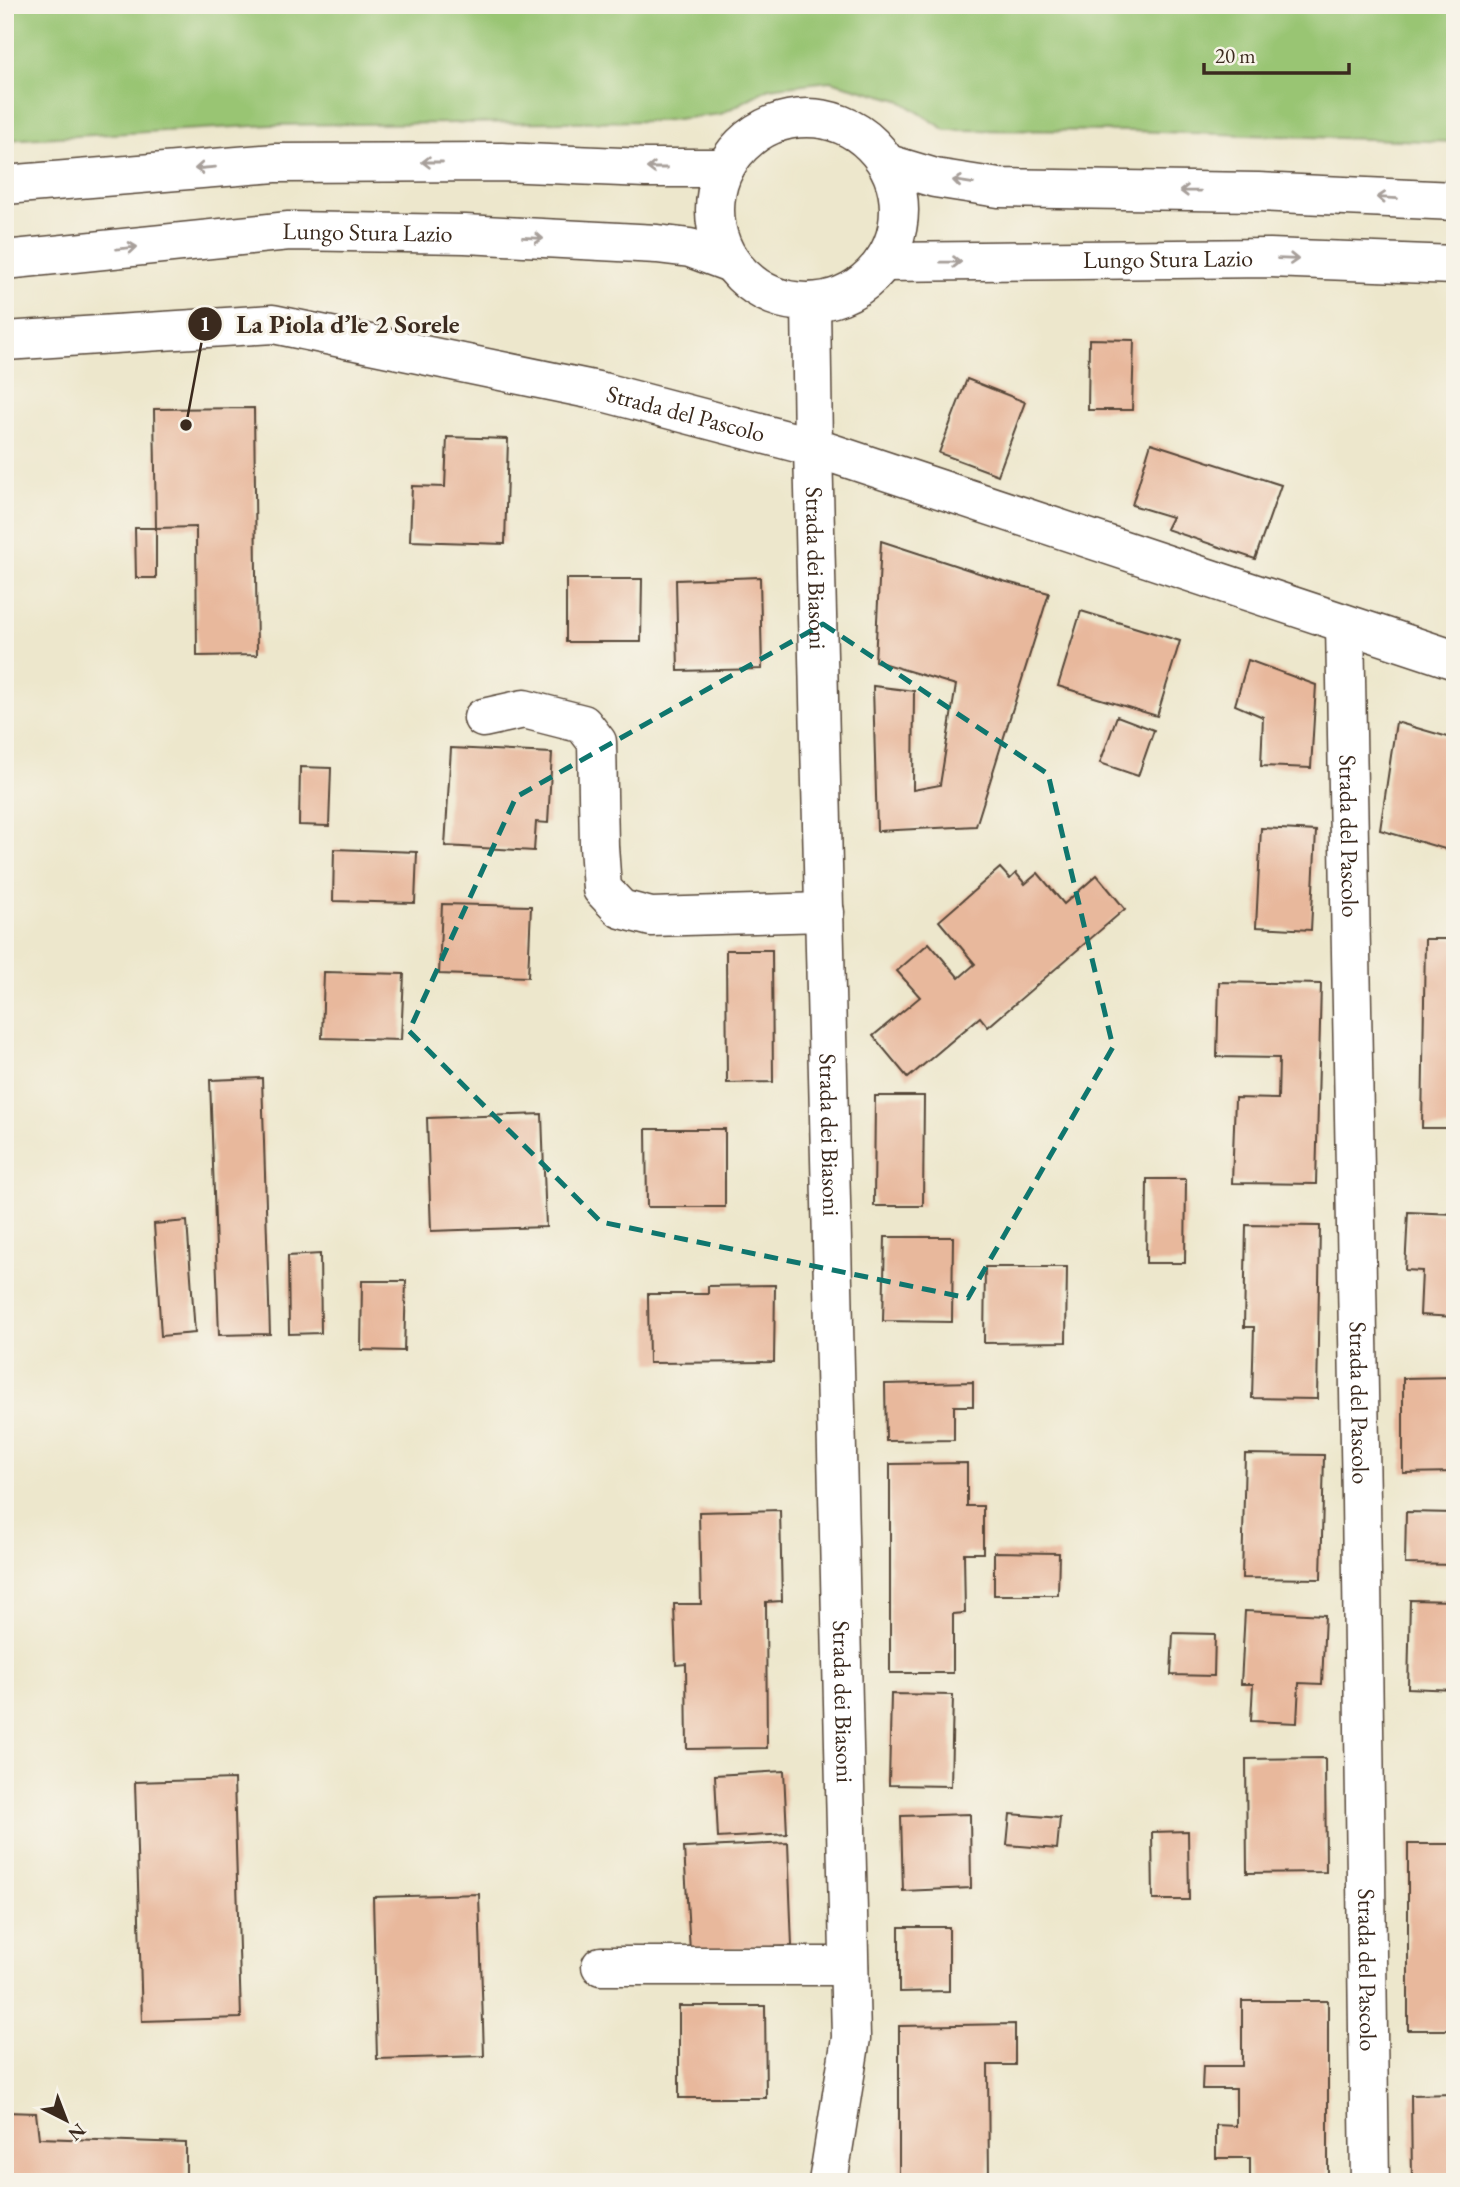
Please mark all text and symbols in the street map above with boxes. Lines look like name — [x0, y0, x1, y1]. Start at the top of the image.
scale bar — [1204, 32, 1350, 76]
text: 20 m — [1215, 42, 1256, 69]
one-way arrow — [421, 155, 444, 169]
one-way arrow — [646, 161, 669, 175]
one-way arrow — [194, 162, 217, 175]
one-way arrow — [952, 175, 975, 188]
one-way arrow — [1179, 184, 1202, 197]
one-way arrow — [1375, 191, 1398, 204]
street label: Lungo Stura Lazio — [282, 215, 453, 249]
one-way arrow — [522, 231, 545, 244]
one-way arrow — [115, 241, 138, 254]
street label: Lungo Stura Lazio — [1083, 242, 1253, 275]
one-way arrow — [1276, 252, 1299, 265]
one-way arrow — [940, 255, 963, 268]
callout: La Piola d’le 2 Sorele — [188, 300, 474, 347]
text: La Piola d’le 2 Sorele — [236, 307, 460, 341]
text: 1 — [199, 310, 211, 337]
street label: Strada del Pascolo — [603, 378, 769, 449]
street label: Strada dei Biasoni — [799, 486, 834, 650]
street label: Strada del Pascolo — [1332, 754, 1366, 918]
street label: Strada dei Biasoni — [812, 1053, 847, 1217]
street label: Strada del Pascolo — [1343, 1321, 1377, 1485]
street label: Strada dei Biasoni — [826, 1620, 861, 1784]
street label: Strada del Pascolo — [1351, 1888, 1384, 2052]
north arrow — [32, 2086, 102, 2156]
text: N — [62, 2118, 91, 2147]

